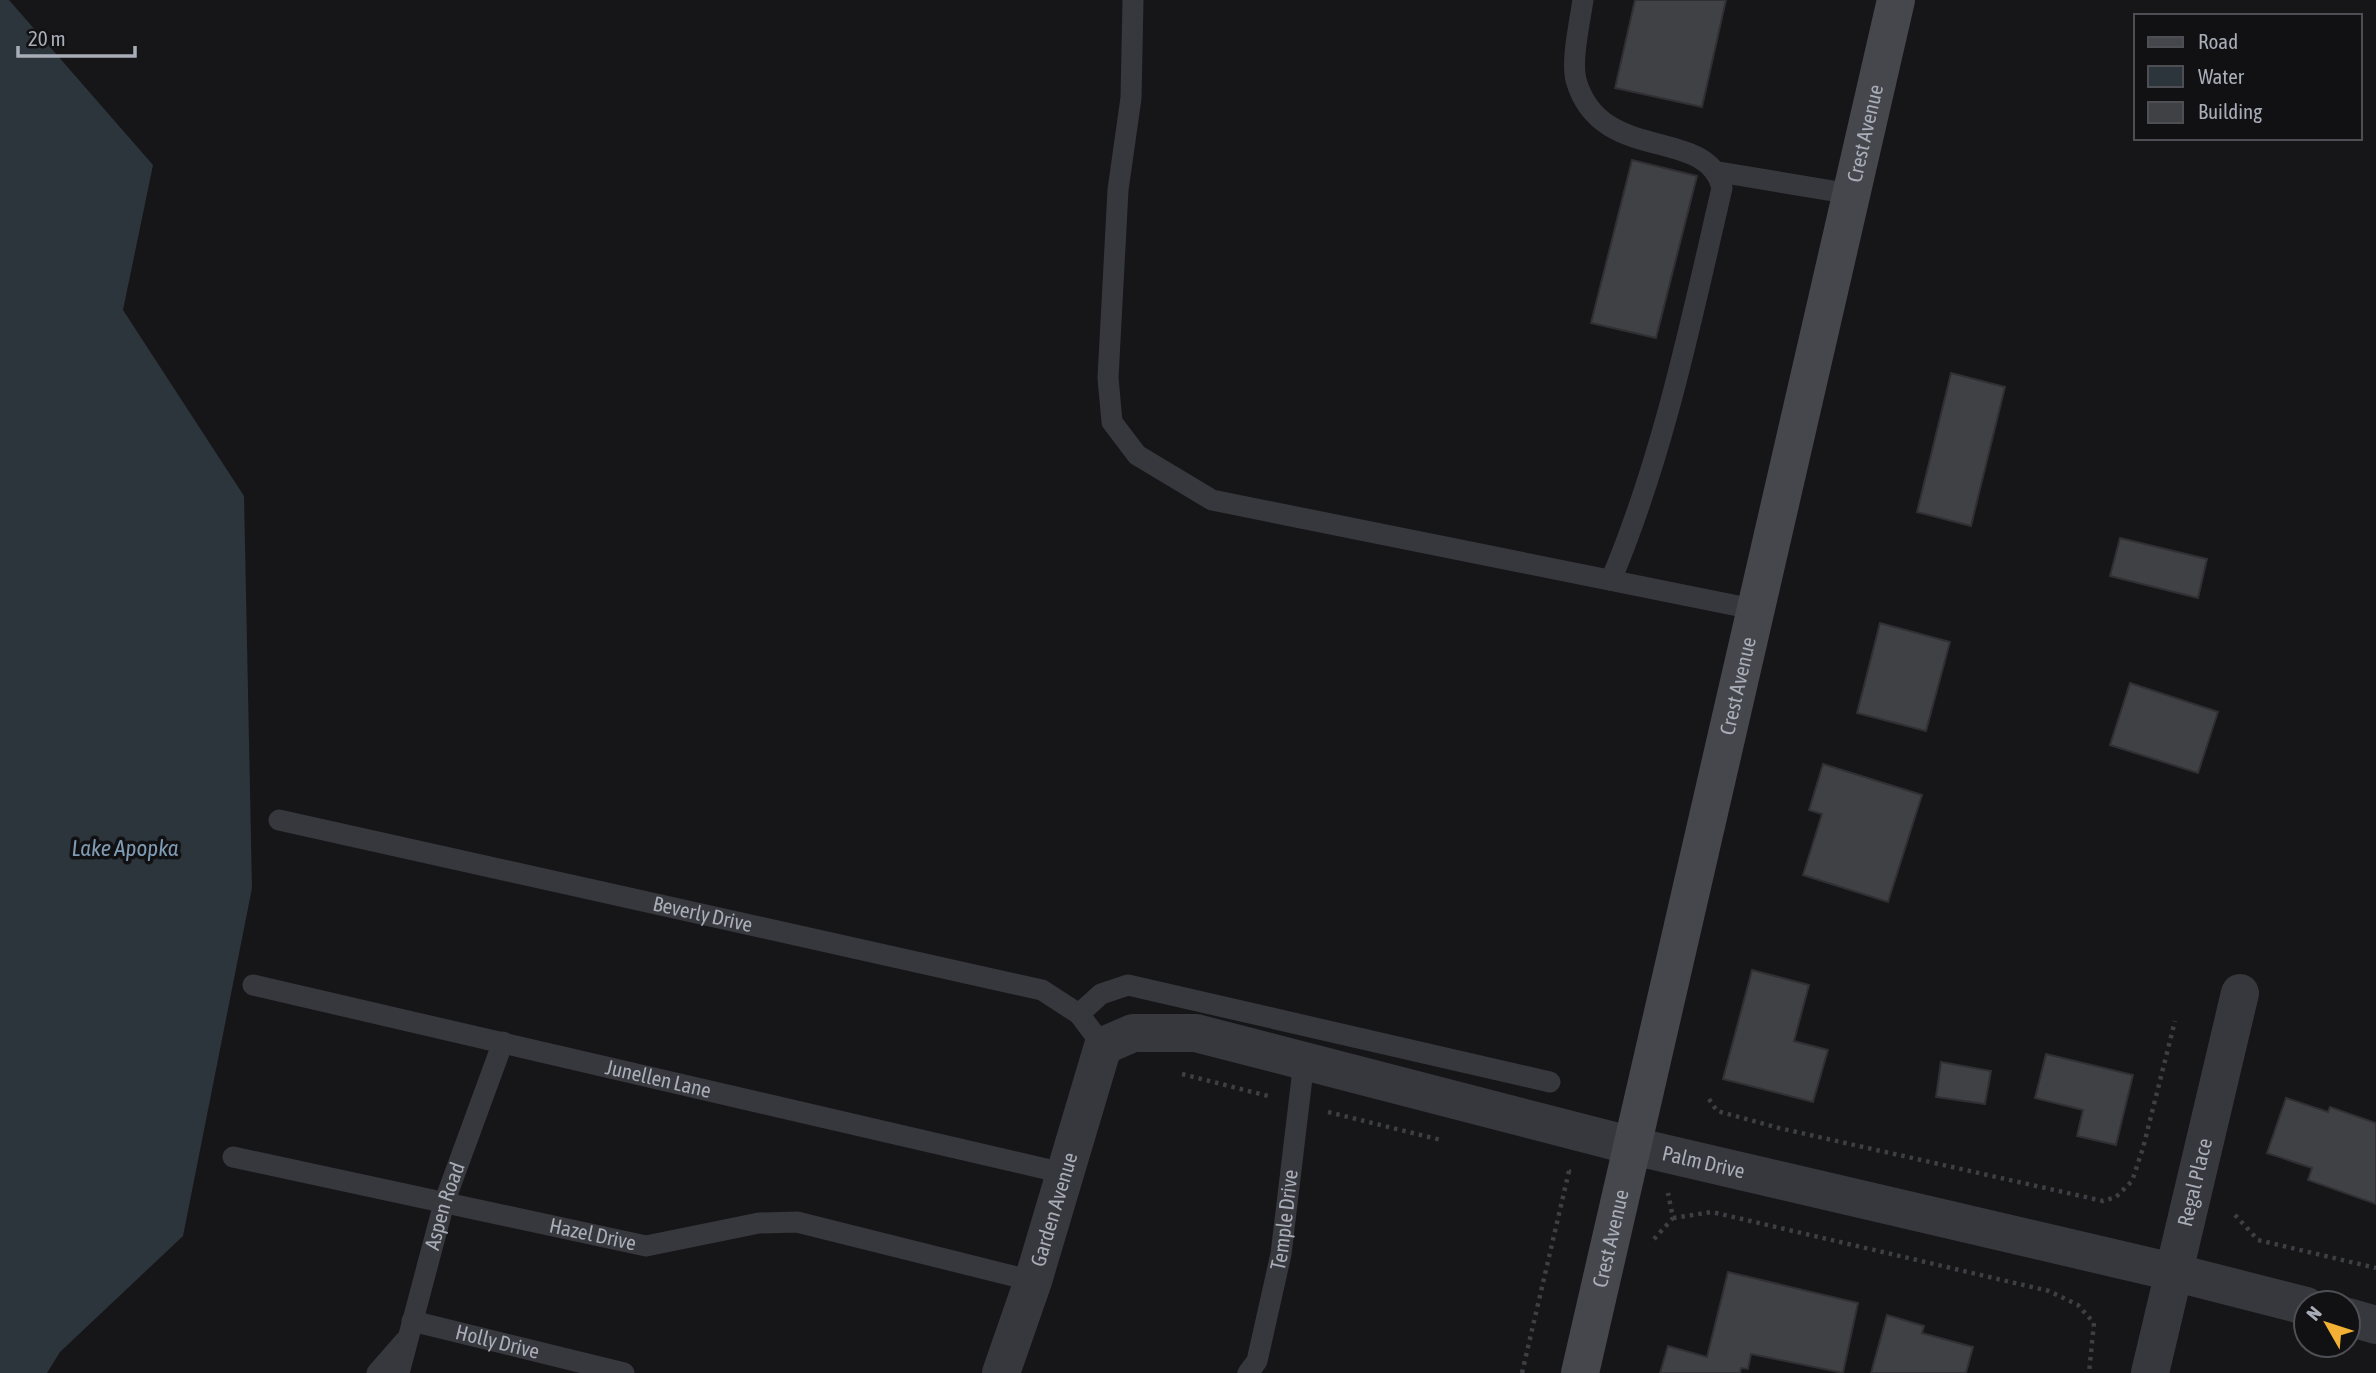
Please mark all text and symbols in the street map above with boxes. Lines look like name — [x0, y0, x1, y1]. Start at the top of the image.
scale bar — [18, 14, 135, 58]
legend — [2134, 14, 2362, 140]
text: 20 m — [28, 26, 66, 50]
text: Road — [2198, 29, 2238, 53]
text: Water — [2198, 64, 2245, 88]
street label: Crest Avenue — [1841, 82, 1887, 184]
text: Building — [2198, 99, 2262, 123]
street label: Crest Avenue — [1714, 634, 1760, 737]
water label: Lake Apopka — [71, 835, 179, 861]
street label: Beverly Drive — [651, 891, 755, 936]
street label: Junellen Lane — [603, 1054, 714, 1102]
street label: Regal Place — [2172, 1136, 2216, 1229]
street label: Palm Drive — [1660, 1140, 1747, 1183]
street label: Garden Avenue — [1025, 1149, 1082, 1269]
street label: Aspen Road — [419, 1159, 469, 1252]
street label: Temple Drive — [1265, 1168, 1302, 1272]
street label: Crest Avenue — [1587, 1187, 1633, 1290]
street label: Hazel Drive — [547, 1213, 639, 1255]
north arrow — [2292, 1289, 2362, 1359]
text: N — [2302, 1302, 2326, 1325]
street label: Holly Drive — [453, 1319, 542, 1363]

